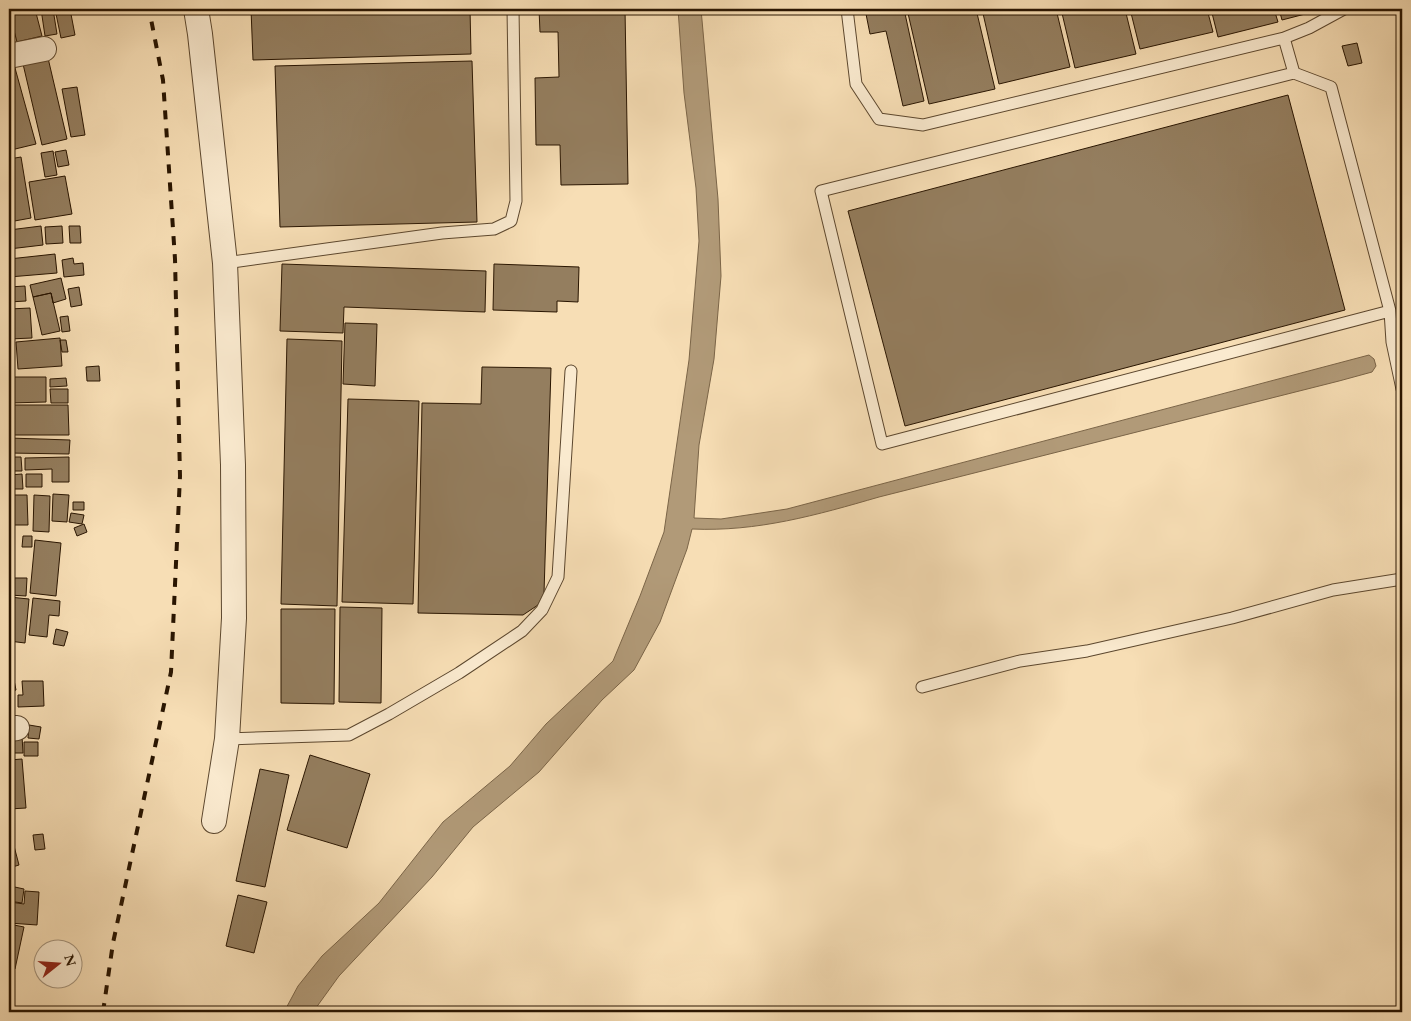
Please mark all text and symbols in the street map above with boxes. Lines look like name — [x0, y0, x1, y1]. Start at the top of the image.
north arrow — [32, 938, 82, 988]
text: N — [60, 952, 81, 969]

